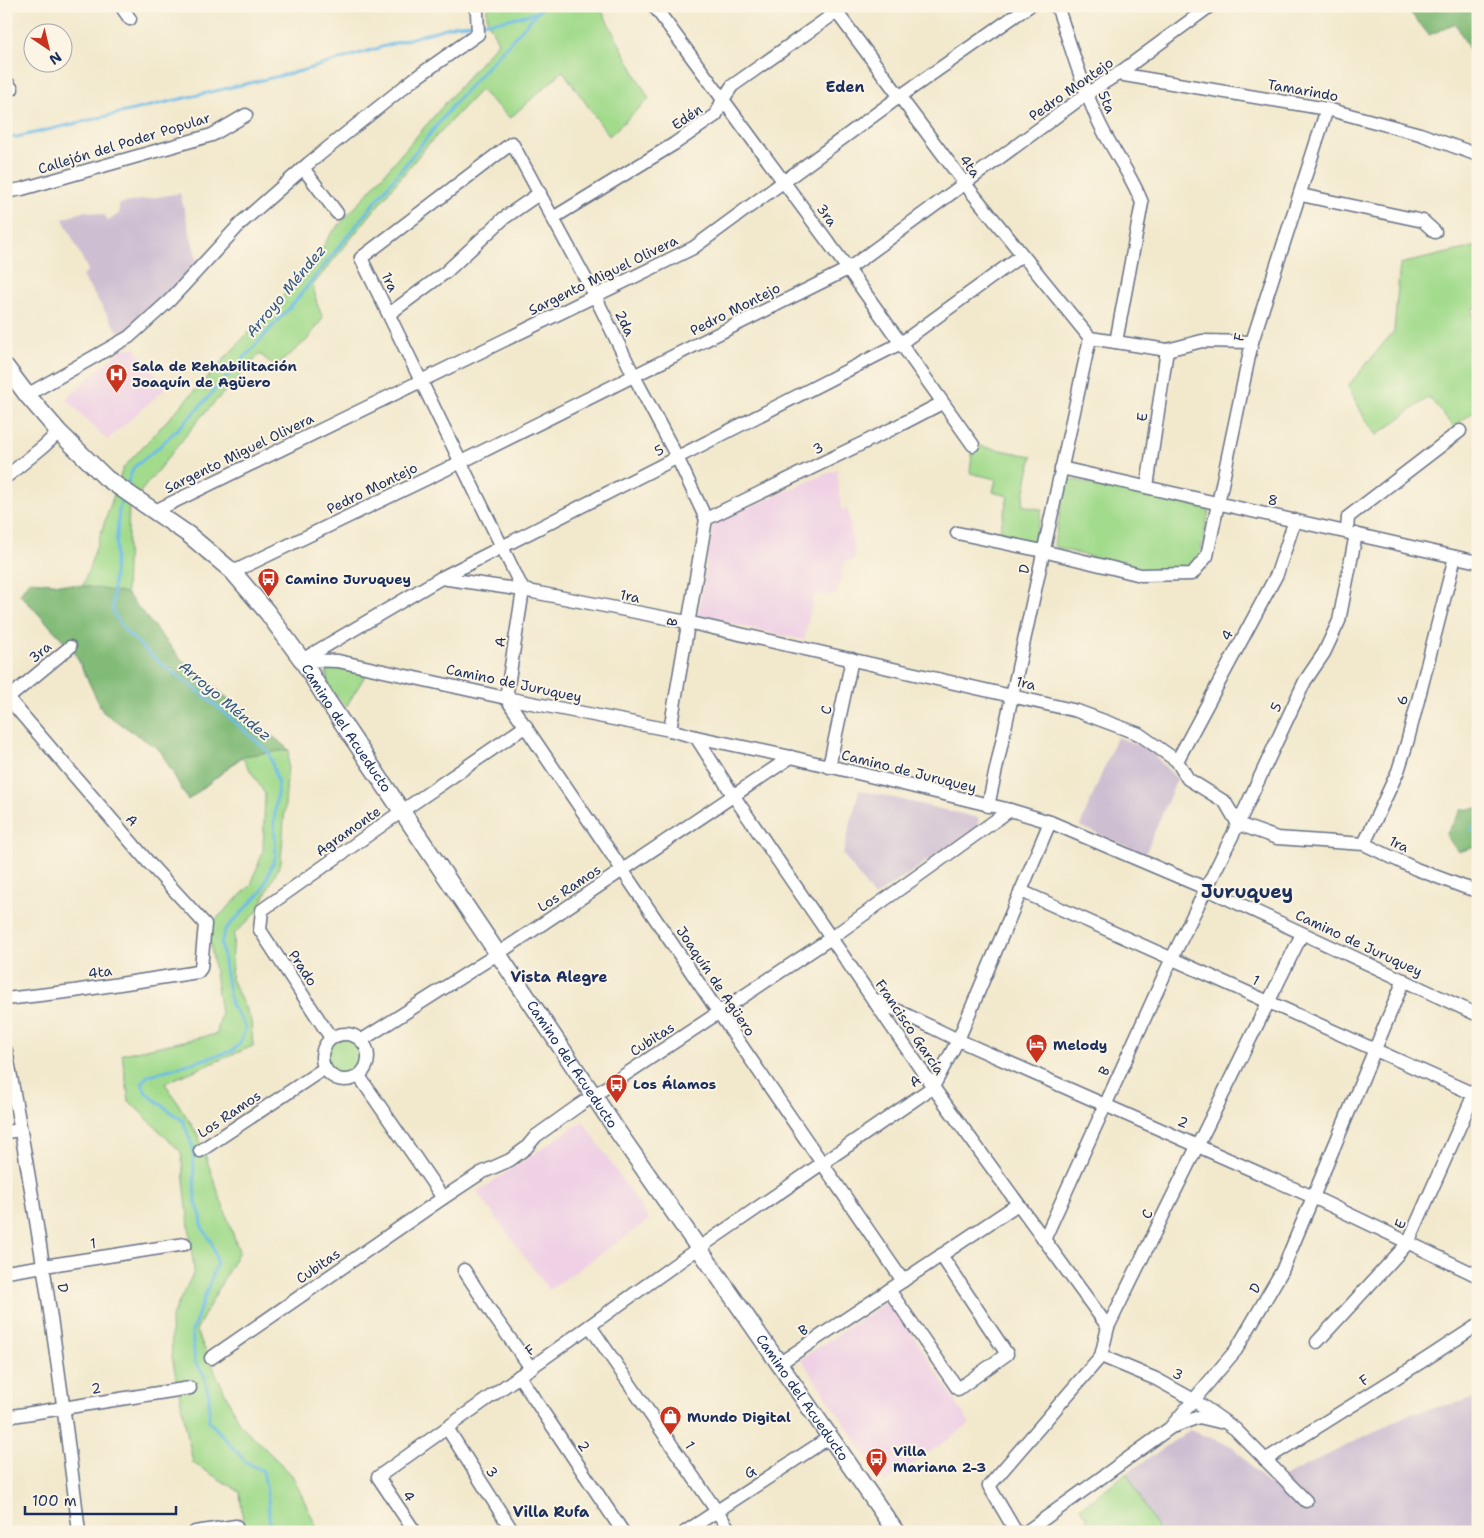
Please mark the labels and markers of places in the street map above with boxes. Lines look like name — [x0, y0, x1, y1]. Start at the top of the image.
place label: Sala de Rehabilitación Joaquín de Agüero — [132, 357, 297, 391]
hospital icon: Sala de Rehabilitación Joaquín de Agüero — [104, 362, 128, 393]
bus stop icon: Camino Juruquey — [257, 567, 281, 598]
place label: Camino Juruquey — [285, 570, 411, 588]
hotel icon: Melody — [1025, 1033, 1049, 1064]
place label: Melody — [1053, 1036, 1107, 1054]
bus stop icon: Los Álamos — [605, 1072, 629, 1103]
place label: Los Álamos — [633, 1075, 716, 1093]
shop icon: Mundo Digital — [659, 1405, 683, 1436]
place label: Mundo Digital — [687, 1408, 791, 1426]
place label: Villa Mariana 2-3 — [893, 1442, 986, 1476]
bus stop icon: Villa Mariana 2-3 — [865, 1447, 889, 1478]

